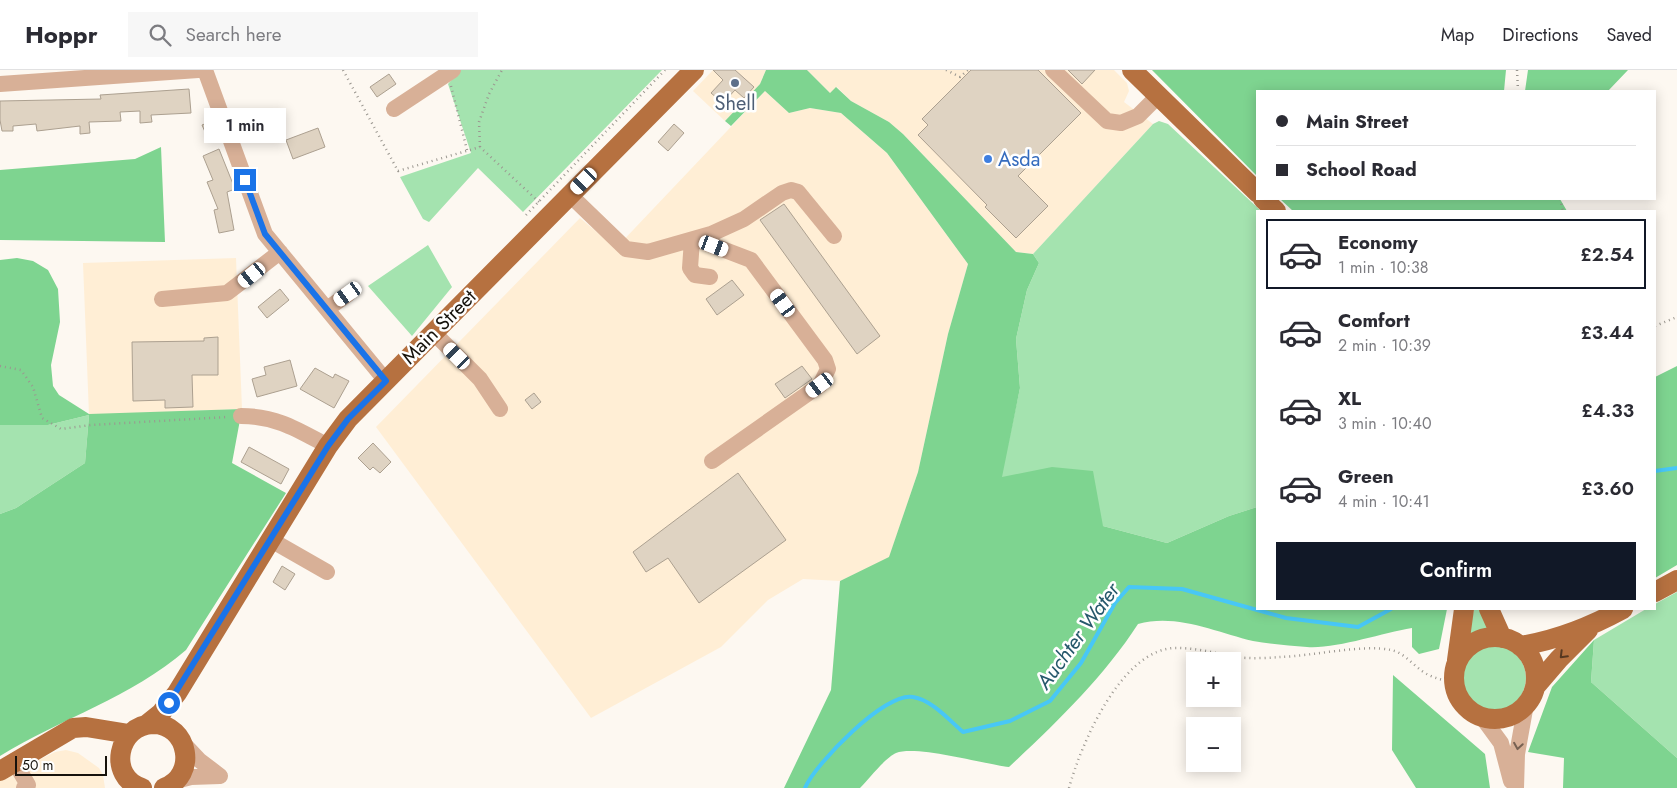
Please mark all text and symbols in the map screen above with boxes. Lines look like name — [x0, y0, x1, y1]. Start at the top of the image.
search box — [128, 12, 478, 57]
text: Hoppr — [25, 17, 98, 52]
icon: search — [146, 21, 174, 49]
text: Search here — [186, 21, 282, 48]
text: Map — [1441, 22, 1474, 48]
text: Directions — [1502, 22, 1578, 48]
text: Saved — [1606, 22, 1652, 48]
marker: Shell — [729, 77, 741, 89]
place label: Shell — [715, 89, 755, 118]
callout: 1 min — [204, 108, 286, 142]
text: Main Street — [1306, 108, 1408, 135]
text: 1 min — [226, 114, 264, 137]
place label: Asda — [998, 145, 1040, 174]
marker: Asda — [982, 153, 994, 165]
text: School Road — [1306, 156, 1417, 183]
car — [568, 165, 599, 197]
route end — [234, 169, 256, 191]
text: Economy — [1338, 229, 1418, 256]
icon: car — [1278, 232, 1323, 277]
car — [697, 234, 730, 258]
text: £2.54 — [1580, 241, 1634, 268]
text: 1 min · 10:38 — [1338, 256, 1429, 279]
car — [235, 260, 268, 290]
car — [331, 279, 364, 309]
street label: Main Street — [395, 283, 483, 371]
car — [768, 286, 797, 320]
text: Comfort — [1338, 307, 1410, 334]
icon: car — [1278, 310, 1323, 355]
text: £3.44 — [1580, 319, 1634, 346]
text: 2 min · 10:39 — [1338, 334, 1431, 357]
car — [441, 340, 472, 372]
car — [803, 370, 836, 400]
text: XL — [1338, 385, 1361, 412]
icon: car — [1278, 388, 1323, 433]
text: £4.33 — [1581, 397, 1634, 424]
text: 3 min · 10:40 — [1338, 412, 1432, 435]
text: Green — [1338, 463, 1394, 490]
icon: car — [1278, 466, 1323, 511]
text: £3.60 — [1581, 475, 1634, 502]
text: 4 min · 10:41 — [1338, 490, 1430, 513]
button: Confirm — [1276, 542, 1636, 600]
water label: Auchter Water — [1029, 576, 1127, 696]
one-way arrow — [1560, 649, 1569, 658]
map controls — [1186, 652, 1241, 772]
button: + — [1186, 652, 1241, 707]
route start — [158, 692, 180, 714]
button: − — [1186, 717, 1241, 772]
one-way arrow — [1514, 741, 1524, 750]
scale bar — [15, 753, 108, 776]
text: 50 m — [22, 755, 53, 775]

